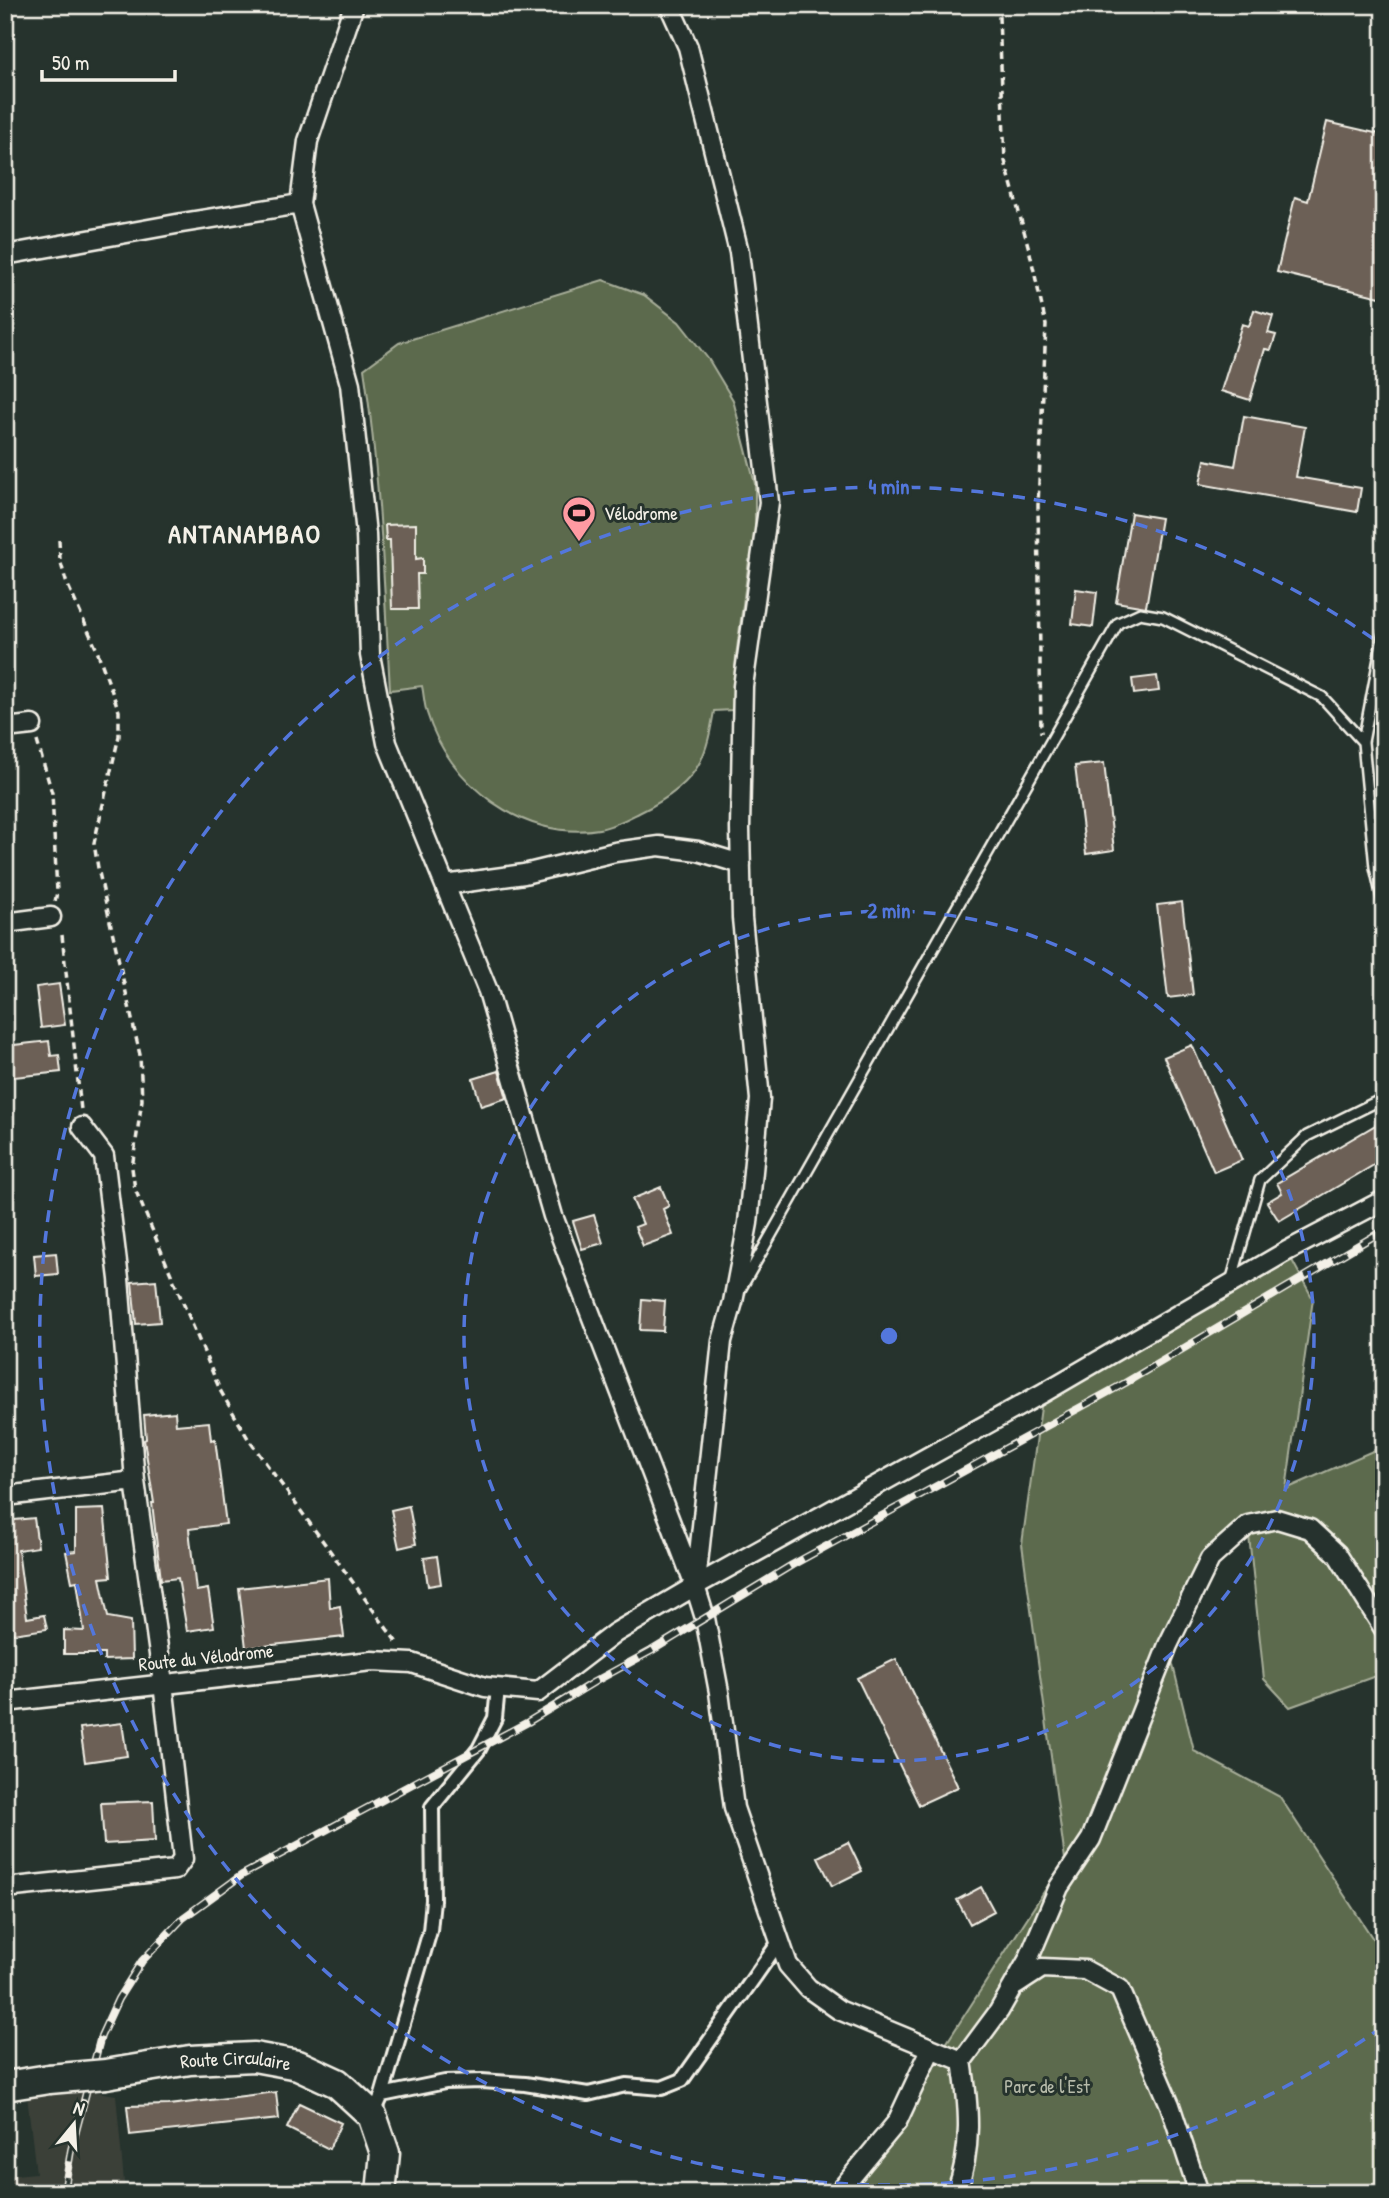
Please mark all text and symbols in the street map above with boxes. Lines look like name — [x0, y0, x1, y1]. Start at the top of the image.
scale bar — [42, 38, 175, 82]
text: 50 m — [52, 48, 89, 77]
text: 4 min — [868, 472, 910, 501]
sports icon: Vélodrome — [560, 494, 598, 543]
place label: Vélodrome — [604, 500, 678, 526]
district label: ANTANAMBAO — [168, 516, 322, 551]
text: 2 min — [867, 896, 911, 925]
centre of rings — [877, 1324, 901, 1348]
street label: Route du Vélodrome — [137, 1637, 275, 1677]
street label: Route Circulaire — [178, 2044, 293, 2077]
park label: Parc de l'Est — [1004, 2073, 1090, 2099]
north arrow — [38, 2090, 108, 2160]
text: N — [70, 2094, 88, 2122]

